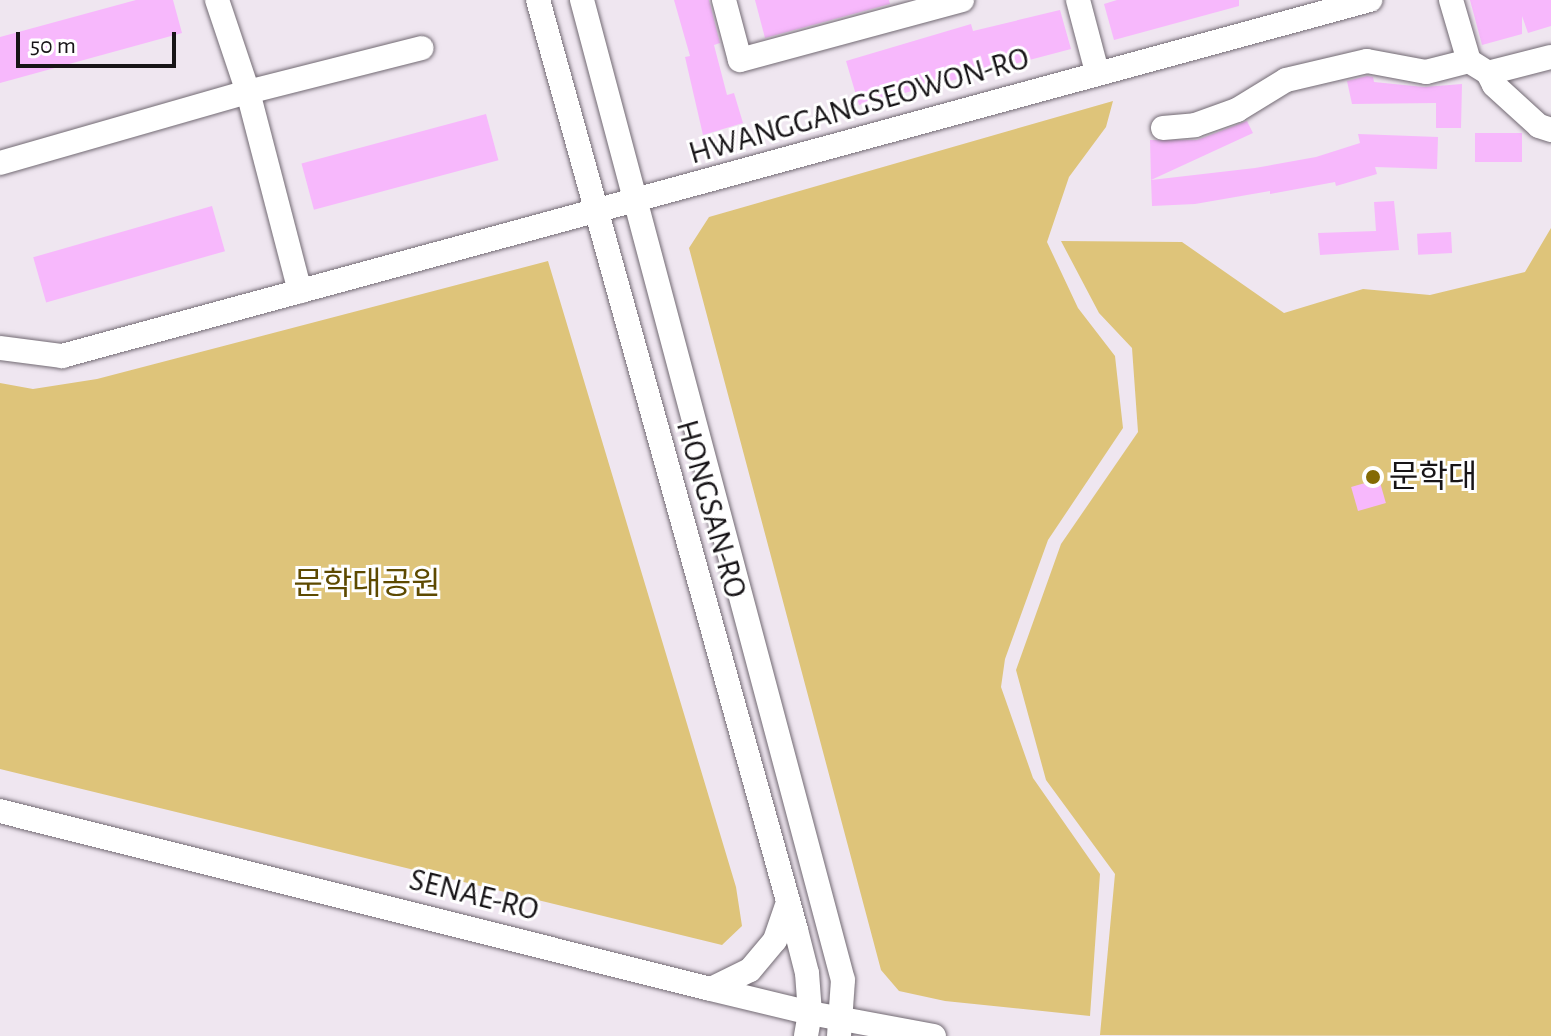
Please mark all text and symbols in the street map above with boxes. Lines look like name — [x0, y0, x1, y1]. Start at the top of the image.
scale bar — [20, 16, 180, 66]
text: 50 m — [30, 34, 76, 58]
street label: HWANGGANGSEOWON-RO — [684, 39, 1034, 173]
street label: HONGSAN-RO — [667, 416, 755, 602]
place label: 문학대 — [1389, 458, 1477, 496]
marker: 문학대 — [1364, 468, 1382, 486]
park label: 문학대공원 — [293, 565, 441, 603]
street label: SENAE-RO — [405, 860, 543, 930]

